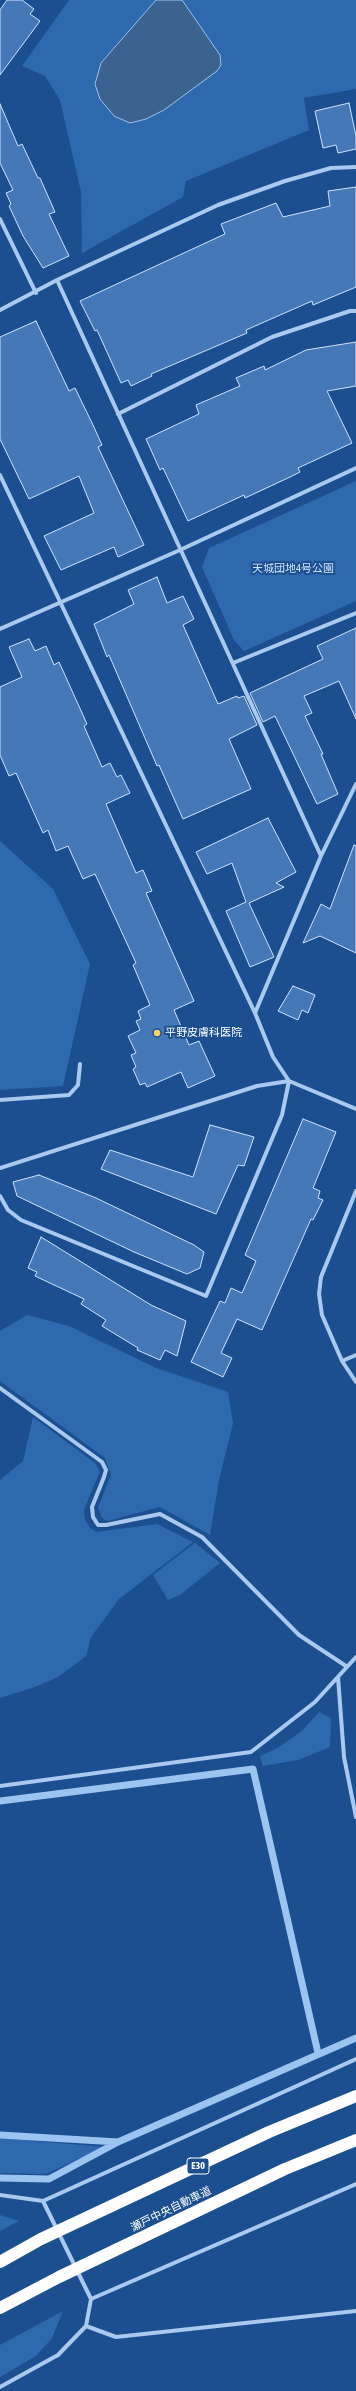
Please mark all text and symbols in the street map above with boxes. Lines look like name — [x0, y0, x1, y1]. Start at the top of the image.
park label: 天城団地4号公園 — [252, 562, 334, 576]
place label: 平野皮膚科医院 — [165, 1026, 242, 1040]
marker: 平野皮膚科医院 — [152, 1028, 162, 1038]
road number: E30 — [187, 2158, 209, 2174]
street label: 瀬戸中央自動車道 — [129, 2184, 213, 2234]

